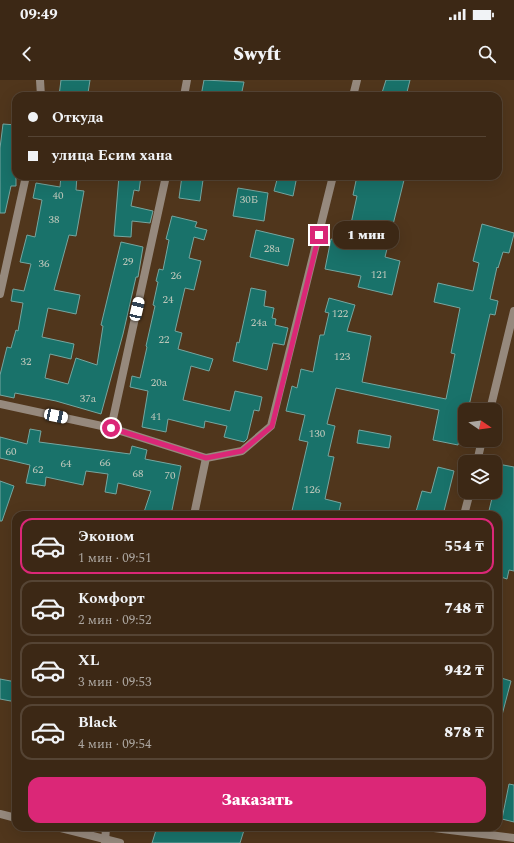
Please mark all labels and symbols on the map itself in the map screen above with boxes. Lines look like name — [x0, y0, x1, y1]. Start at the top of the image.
house number: 40 — [53, 187, 64, 204]
house number: 30Б — [240, 191, 258, 208]
house number: 38 — [49, 211, 60, 228]
callout: 1 мин — [333, 221, 399, 249]
route end — [310, 226, 328, 244]
house number: 28а — [264, 240, 281, 257]
house number: 29 — [123, 253, 134, 270]
house number: 36 — [39, 255, 50, 272]
house number: 121 — [371, 266, 387, 283]
house number: 26 — [171, 267, 182, 284]
house number: 24 — [163, 291, 174, 308]
car — [128, 296, 146, 322]
house number: 122 — [332, 305, 349, 322]
house number: 24а — [251, 314, 268, 331]
house number: 22 — [159, 331, 170, 348]
house number: 123 — [334, 348, 351, 365]
house number: 32 — [21, 353, 32, 370]
house number: 20а — [151, 374, 168, 391]
house number: 37а — [80, 390, 97, 407]
north arrow — [458, 403, 502, 447]
car — [43, 408, 69, 424]
house number: 41 — [151, 408, 162, 425]
route start — [102, 419, 120, 437]
house number: 130 — [309, 425, 326, 442]
house number: 60 — [6, 443, 17, 460]
house number: 66 — [100, 454, 111, 471]
house number: 64 — [61, 455, 72, 472]
house number: 62 — [33, 461, 44, 478]
house number: 68 — [133, 465, 144, 482]
house number: 70 — [165, 467, 176, 484]
house number: 126 — [304, 481, 321, 498]

